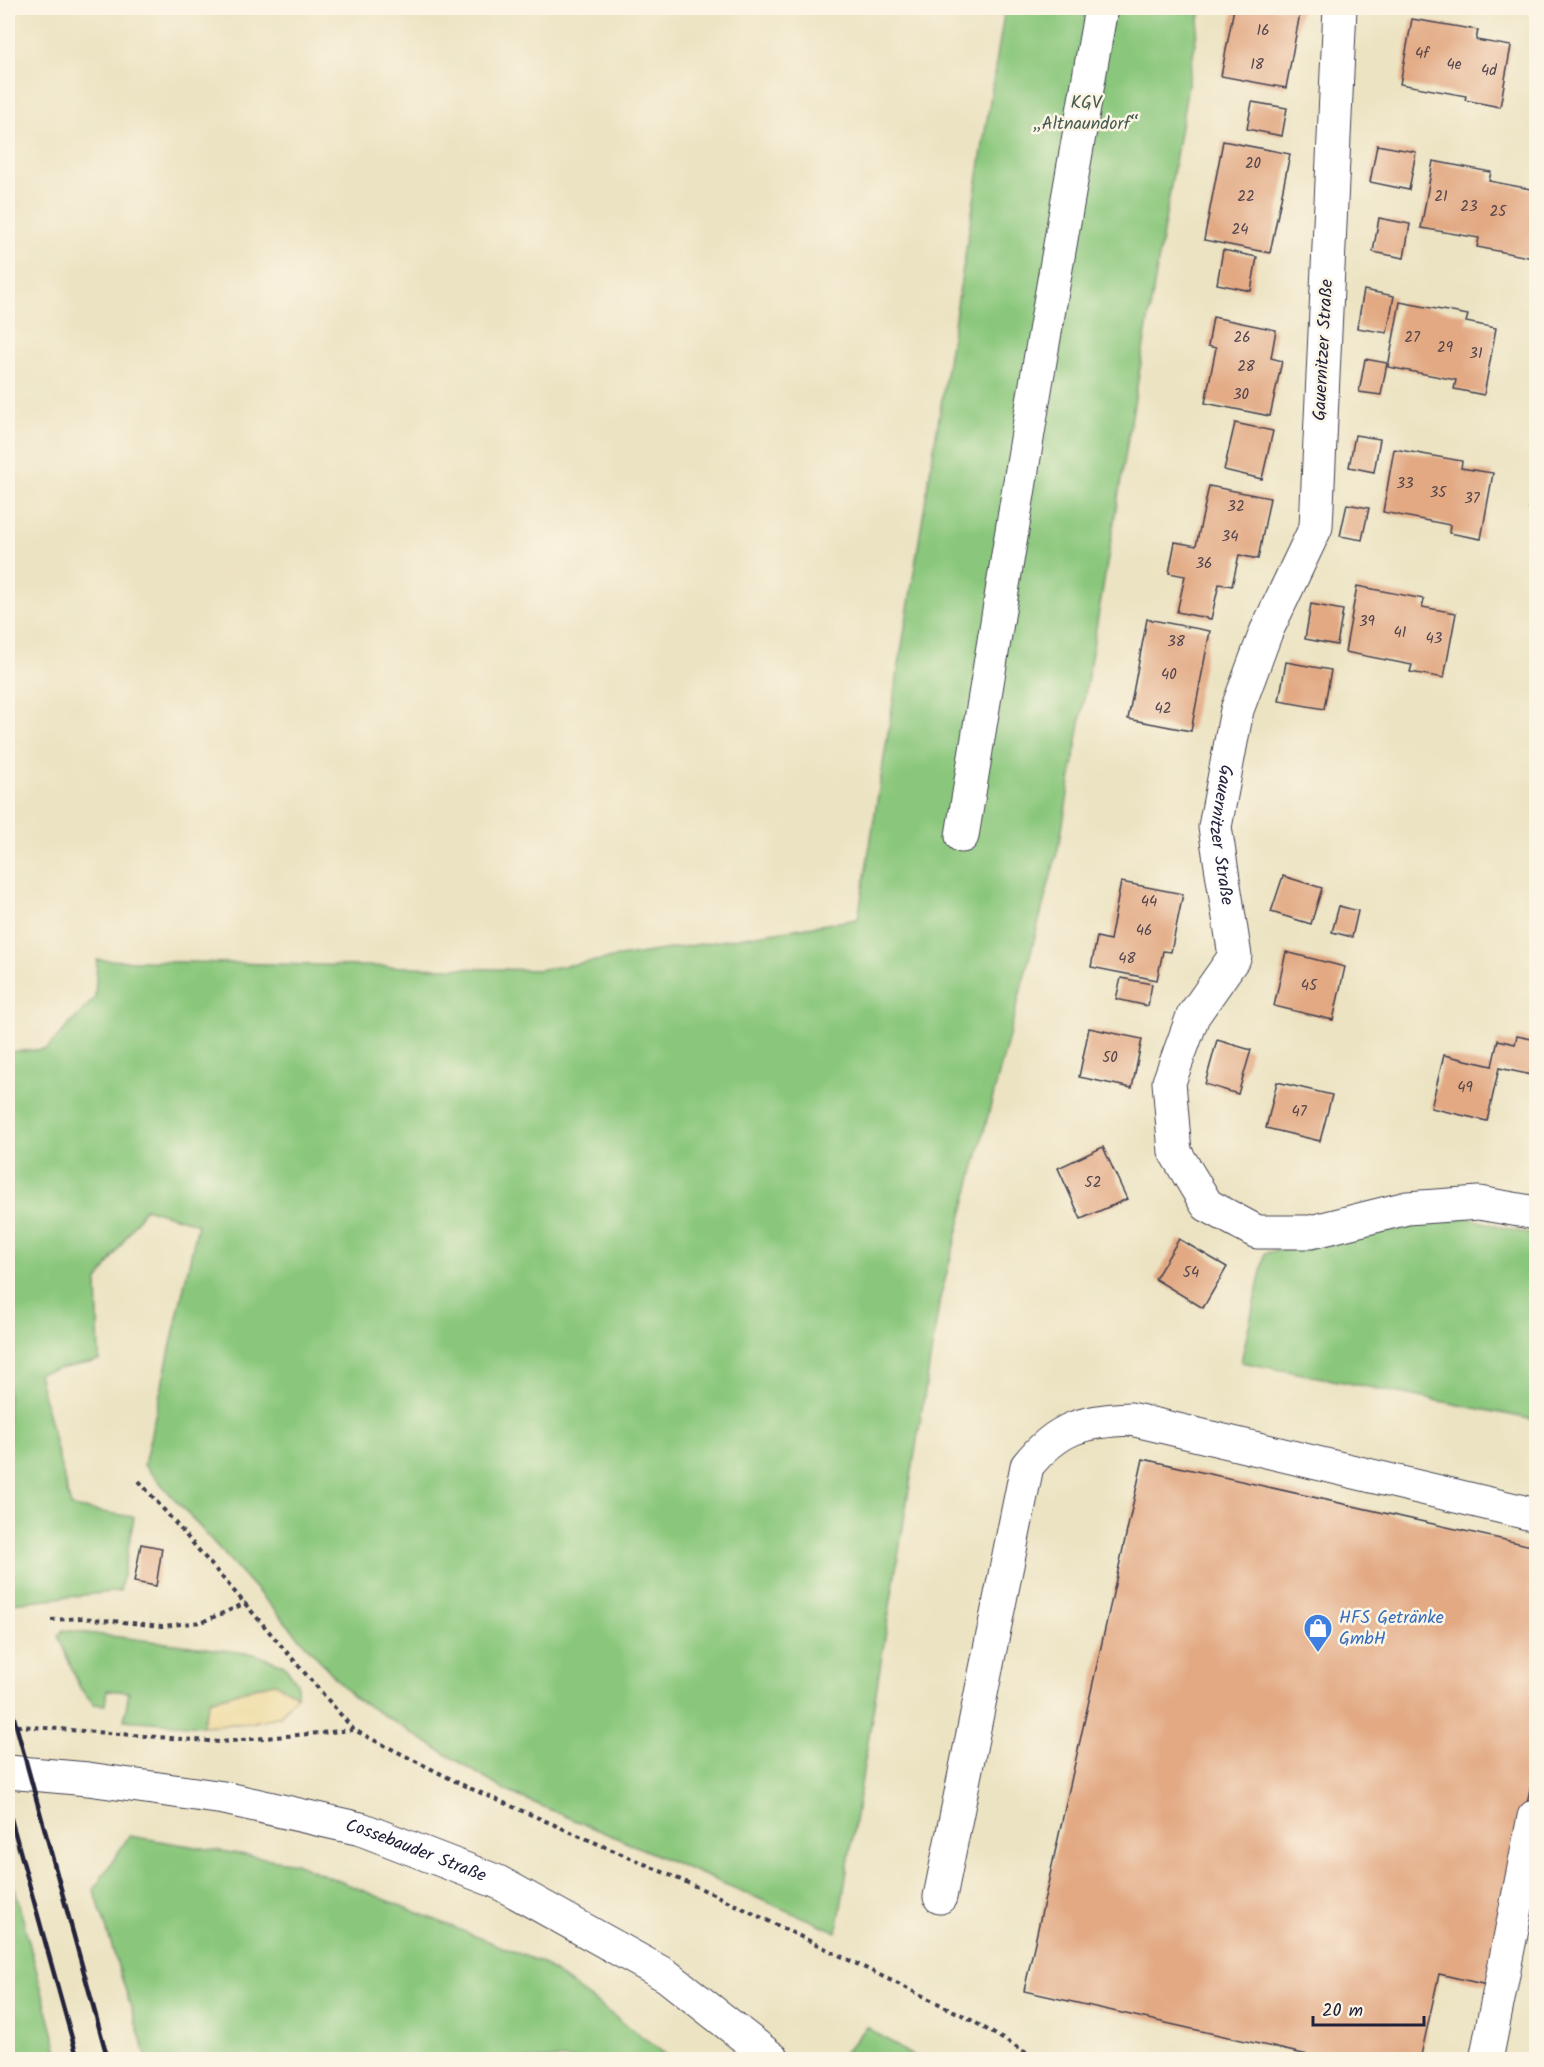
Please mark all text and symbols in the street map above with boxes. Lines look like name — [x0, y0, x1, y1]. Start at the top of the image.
house number: 16 — [1256, 19, 1270, 43]
house number: 4f — [1415, 42, 1430, 66]
house number: 18 — [1250, 53, 1265, 77]
house number: 4e — [1446, 53, 1462, 77]
house number: 4d — [1481, 59, 1497, 83]
park label: KGV „Altnaundorf“ — [1033, 89, 1139, 139]
house number: 20 — [1245, 152, 1262, 176]
house number: 22 — [1237, 185, 1255, 209]
house number: 21 — [1434, 185, 1448, 209]
house number: 23 — [1460, 195, 1478, 219]
house number: 25 — [1490, 200, 1507, 224]
house number: 24 — [1232, 218, 1248, 242]
street label: Gauernitzer Straße — [1306, 278, 1342, 422]
house number: 26 — [1233, 326, 1251, 350]
house number: 27 — [1404, 326, 1421, 350]
house number: 29 — [1437, 336, 1454, 360]
house number: 31 — [1469, 342, 1483, 366]
house number: 28 — [1237, 355, 1256, 379]
house number: 30 — [1233, 383, 1250, 407]
house number: 33 — [1396, 472, 1414, 496]
house number: 35 — [1430, 481, 1447, 505]
house number: 37 — [1464, 487, 1481, 511]
house number: 32 — [1227, 495, 1245, 519]
house number: 34 — [1222, 525, 1238, 549]
house number: 36 — [1196, 552, 1212, 576]
house number: 39 — [1359, 610, 1376, 634]
house number: 41 — [1394, 621, 1407, 645]
house number: 43 — [1426, 627, 1443, 651]
house number: 38 — [1167, 630, 1186, 654]
house number: 40 — [1161, 663, 1177, 687]
house number: 42 — [1155, 697, 1171, 721]
street label: Gauernitzer Straße — [1201, 762, 1241, 907]
house number: 44 — [1141, 890, 1157, 914]
house number: 46 — [1136, 919, 1152, 943]
house number: 48 — [1118, 947, 1137, 971]
house number: 45 — [1301, 974, 1318, 998]
house number: 50 — [1102, 1046, 1118, 1070]
house number: 49 — [1457, 1076, 1473, 1100]
house number: 47 — [1291, 1100, 1308, 1124]
house number: 52 — [1085, 1171, 1101, 1195]
house number: 54 — [1183, 1261, 1199, 1285]
place label: HFS Getränke GmbH — [1339, 1604, 1444, 1654]
shop icon: HFS Getränke GmbH — [1302, 1612, 1334, 1654]
street label: Cossebauder Straße — [343, 1811, 491, 1891]
scale bar — [1313, 1989, 1424, 2027]
text: 20 m — [1322, 1997, 1363, 2026]

